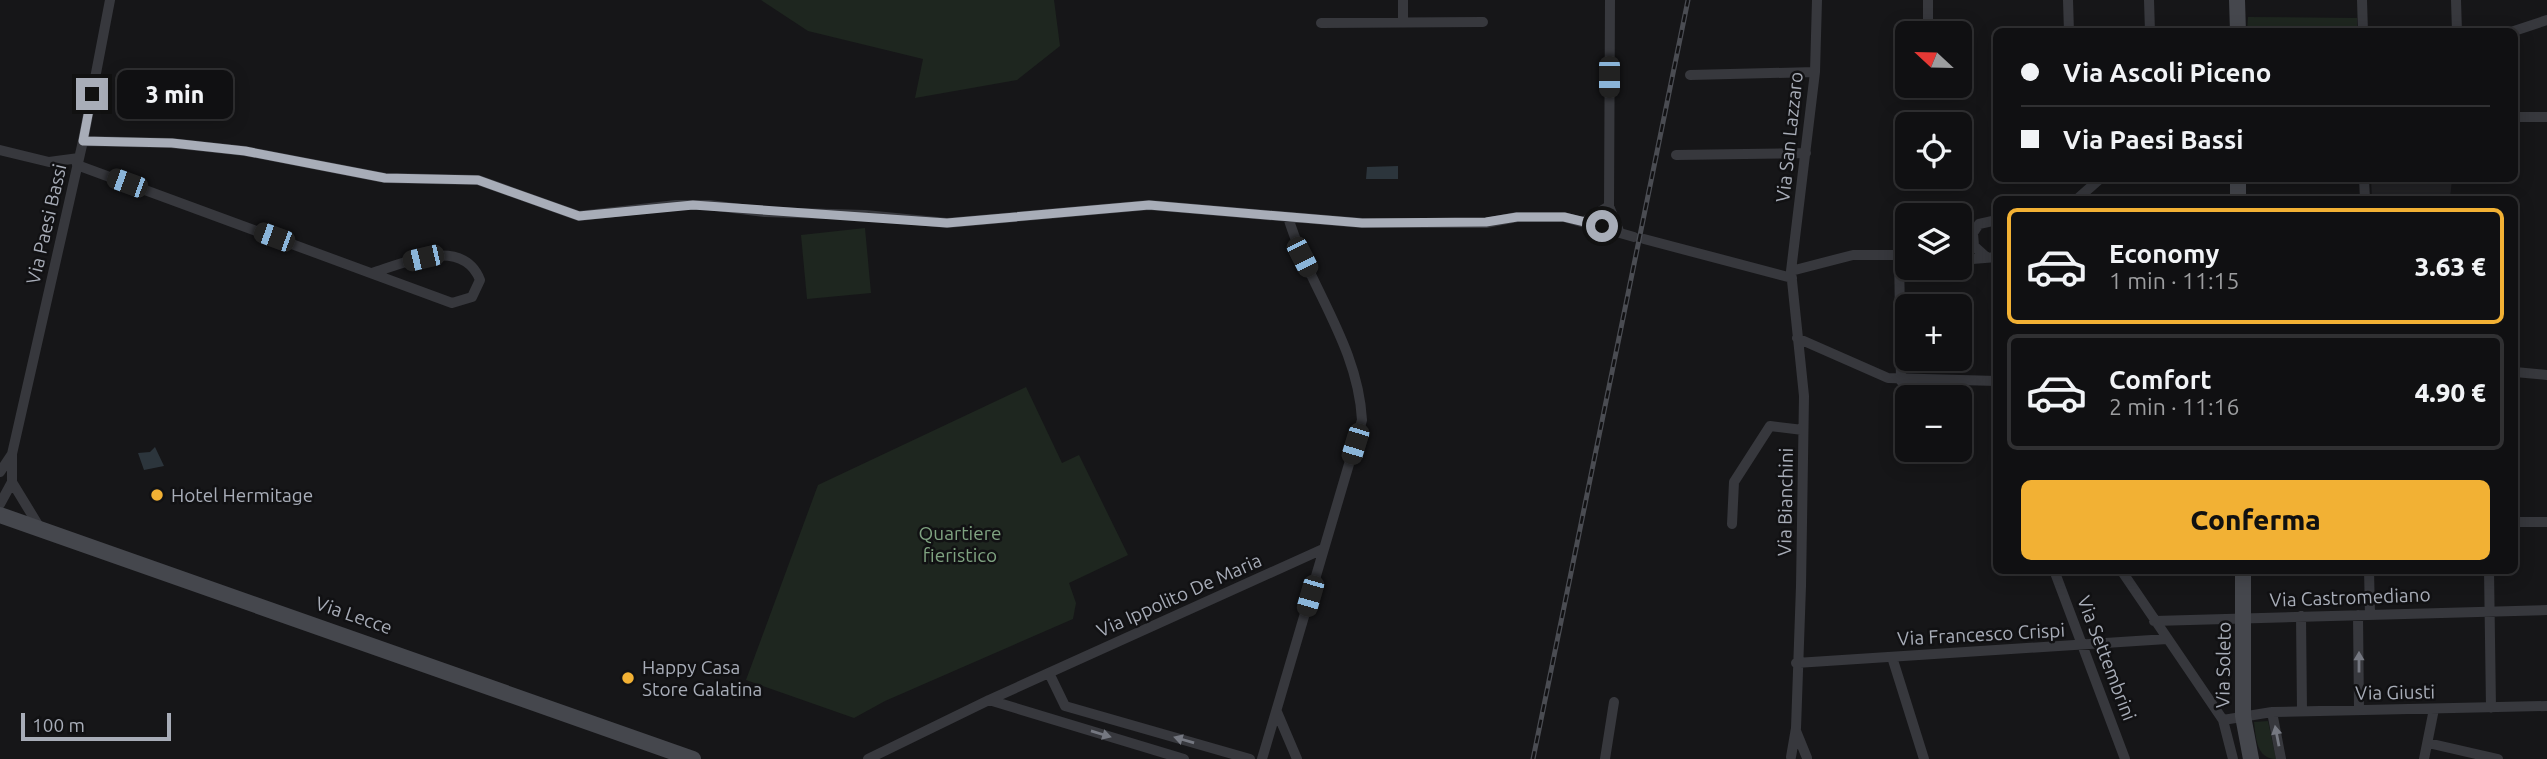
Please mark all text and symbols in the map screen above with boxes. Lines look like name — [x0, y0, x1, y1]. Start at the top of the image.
north arrow — [1895, 21, 1972, 98]
map controls — [1895, 21, 1972, 462]
car — [1599, 56, 1620, 98]
text: Via Ascoli Piceno — [2063, 58, 2271, 87]
callout: 3 min — [116, 70, 232, 119]
street label: Via San Lazzaro — [1771, 71, 1807, 203]
route end — [76, 78, 108, 110]
text: 3 min — [146, 82, 204, 107]
button: locate — [1895, 112, 1972, 189]
text: Via Paesi Bassi — [2063, 125, 2243, 154]
street label: Via Paesi Bassi — [21, 162, 71, 286]
car — [104, 166, 151, 200]
button: layers — [1895, 203, 1972, 280]
route start — [1586, 210, 1618, 242]
car — [251, 220, 298, 254]
car — [1284, 234, 1321, 280]
icon: car — [2025, 235, 2088, 298]
text: Economy — [2109, 239, 2219, 268]
car — [401, 243, 446, 273]
text: 3.63 € — [2415, 252, 2486, 281]
text: 1 min · 11:15 — [2109, 268, 2240, 293]
button: + — [1895, 294, 1972, 371]
icon: car — [2025, 361, 2088, 424]
text: Comfort — [2109, 365, 2212, 394]
text: 4.90 € — [2415, 378, 2486, 407]
button: − — [1895, 385, 1972, 462]
text: 2 min · 11:16 — [2109, 394, 2240, 419]
car — [1339, 421, 1372, 467]
street label: Via Bianchini — [1773, 448, 1797, 556]
button: Conferma — [2021, 480, 2490, 560]
place label: Hotel Hermitage — [171, 484, 313, 506]
marker: Hotel Hermitage — [149, 487, 165, 503]
park label: Quartiere fieristico — [919, 522, 1001, 566]
street label: Via Ippolito De Maria — [1093, 549, 1265, 641]
car — [1295, 573, 1326, 619]
street label: Via Castromediano — [2269, 583, 2431, 611]
street label: Via Lecce — [313, 592, 395, 638]
street label: Via Settembrini — [2073, 592, 2141, 724]
street label: Via Francesco Crispi — [1897, 619, 2065, 649]
street label: Via Soleto — [2211, 622, 2235, 708]
one-way arrow — [2353, 651, 2365, 673]
place label: Happy Casa Store Galatina — [642, 656, 762, 700]
marker: Happy Casa Store Galatina — [620, 670, 636, 686]
street label: Via Giusti — [2355, 680, 2435, 704]
scale bar — [21, 710, 172, 742]
text: 100 m — [32, 714, 85, 736]
one-way arrow — [2271, 725, 2282, 747]
one-way arrow — [1091, 730, 1112, 740]
one-way arrow — [1173, 734, 1195, 745]

